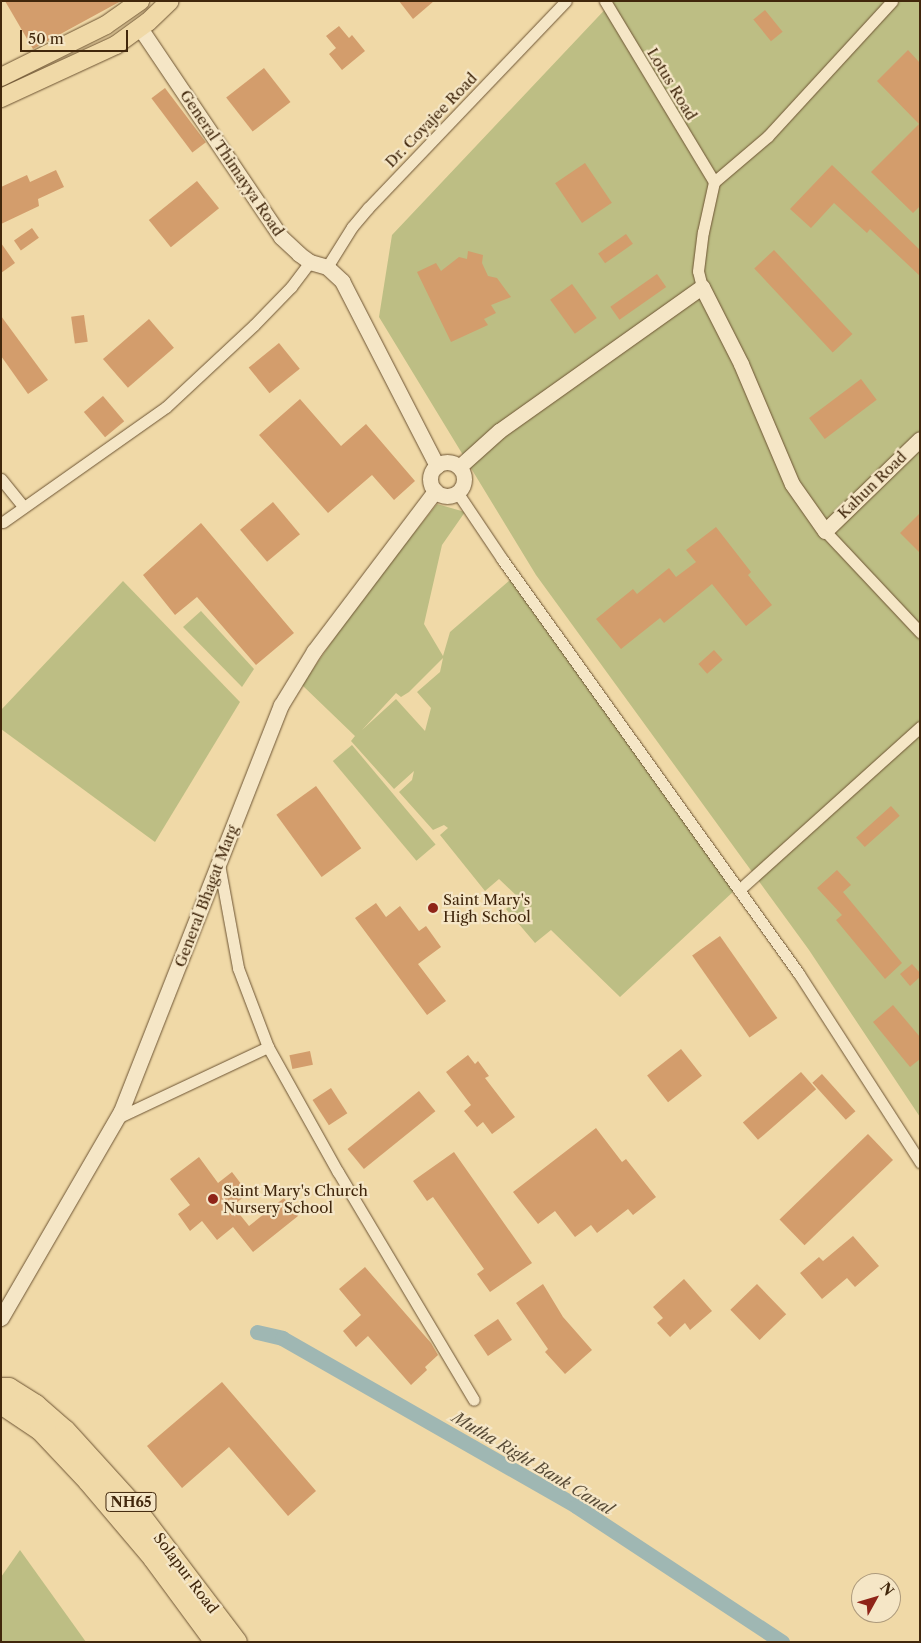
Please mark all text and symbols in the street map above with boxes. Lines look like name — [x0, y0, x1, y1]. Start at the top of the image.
scale bar — [22, 20, 130, 52]
text: 50 m — [28, 29, 64, 48]
street label: Lotus Road — [643, 45, 701, 123]
street label: Dr. Coyajee Road — [381, 69, 481, 171]
street label: General Thimayya Road — [176, 86, 288, 240]
street label: Kahun Road — [834, 448, 910, 522]
street label: General Bhagat Marg — [171, 822, 241, 970]
place label: Saint Mary's High School — [443, 890, 531, 925]
marker: Saint Mary's High School — [427, 902, 439, 914]
place label: Saint Mary's Church Nursery School — [223, 1181, 368, 1216]
marker: Saint Mary's Church Nursery School — [207, 1193, 219, 1205]
water label: Mutha Right Bank Canal — [449, 1407, 617, 1519]
road number: NH65 — [105, 1490, 157, 1514]
street label: Solapur Road — [150, 1529, 222, 1617]
north arrow — [851, 1573, 901, 1623]
text: N — [876, 1579, 898, 1600]

